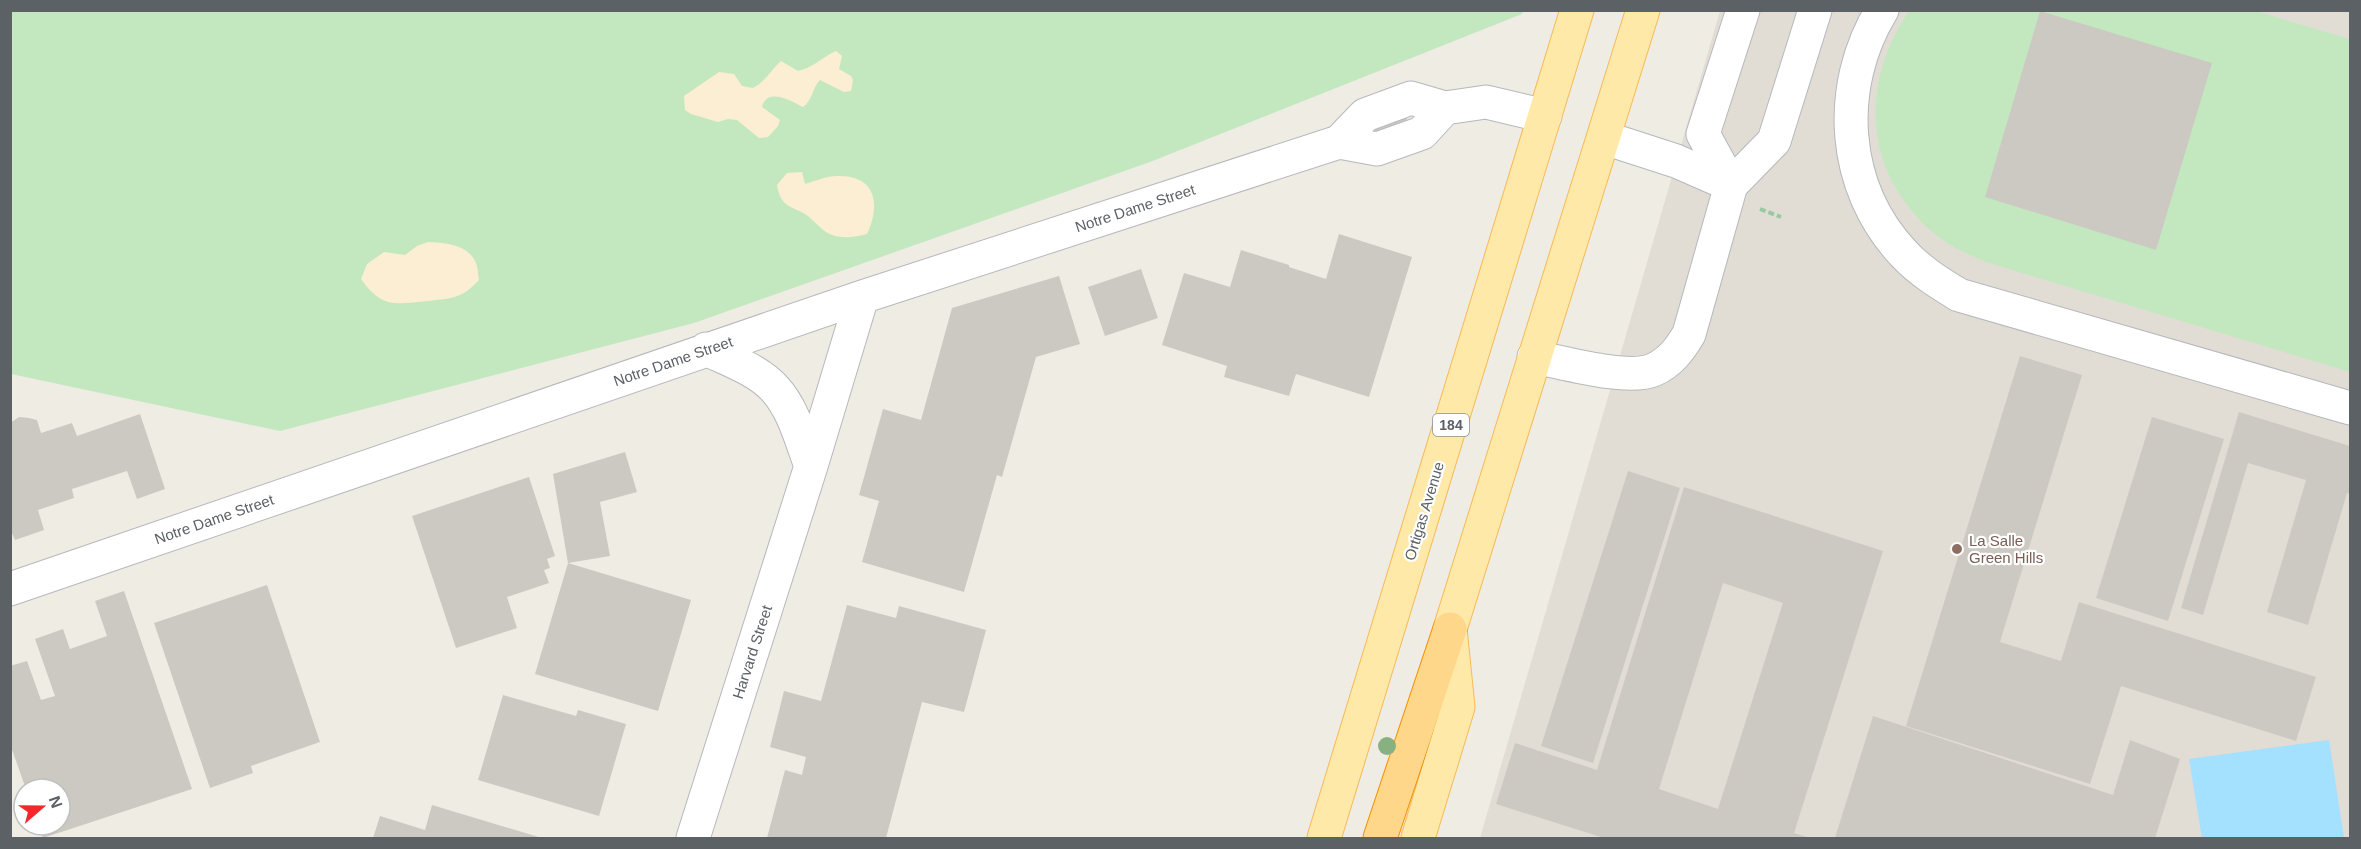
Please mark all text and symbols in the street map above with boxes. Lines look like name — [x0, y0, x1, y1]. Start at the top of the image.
street label: Notre Dame Street — [1073, 180, 1198, 235]
street label: Notre Dame Street — [611, 332, 736, 389]
road number: 184 — [1433, 414, 1469, 436]
street label: Ortigas Avenue — [1401, 460, 1447, 562]
street label: Notre Dame Street — [152, 490, 277, 547]
place label: La Salle Green Hills — [1969, 532, 2043, 566]
marker: La Salle Green Hills — [1950, 542, 1964, 556]
street label: Harvard Street — [729, 602, 775, 701]
north arrow — [12, 777, 72, 837]
text: N — [46, 794, 66, 810]

